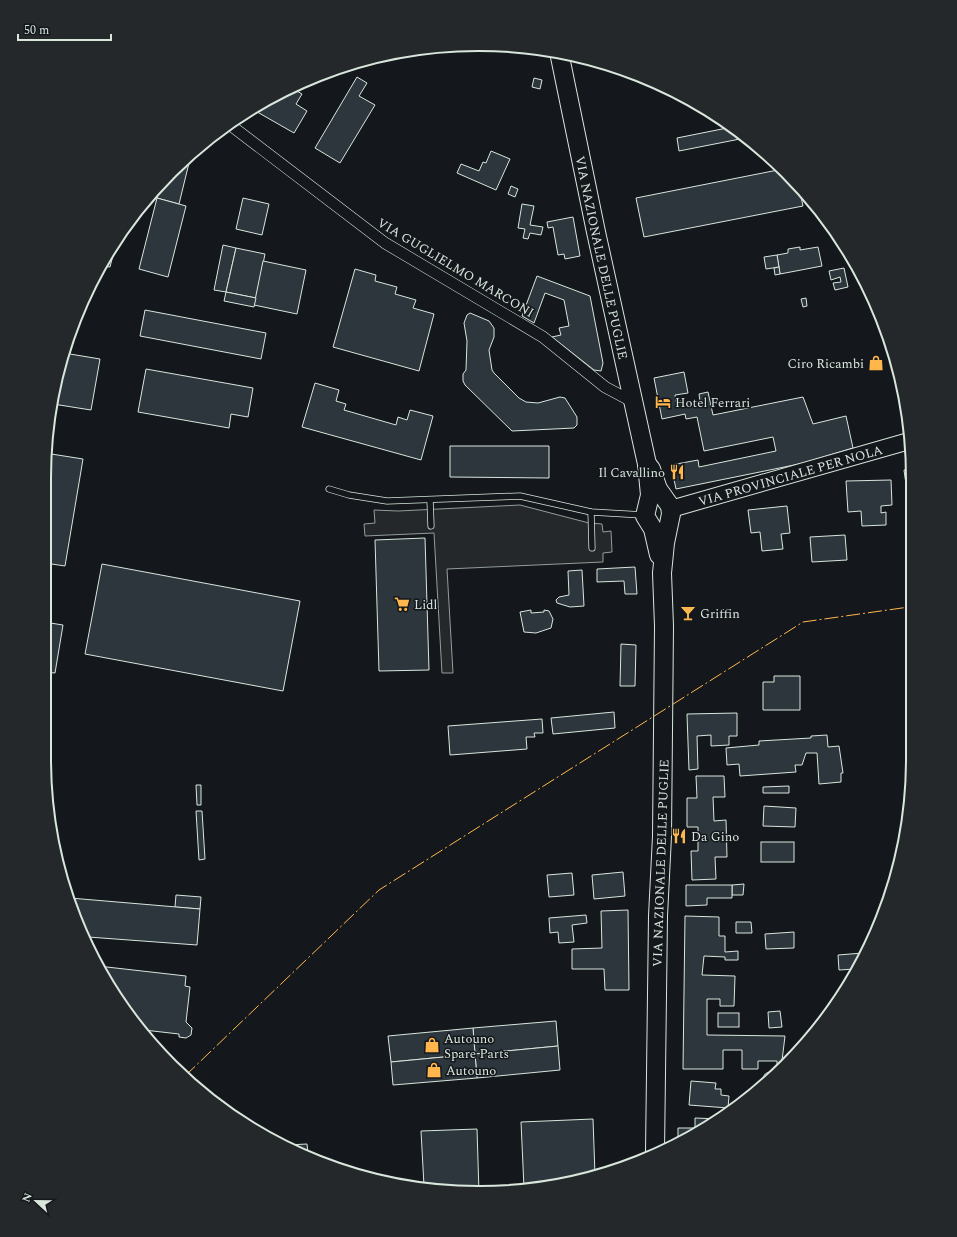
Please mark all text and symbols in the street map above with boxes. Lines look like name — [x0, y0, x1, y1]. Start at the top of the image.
scale bar — [18, 16, 111, 42]
text: 50 m — [24, 21, 49, 40]
street label: VIA NAZIONALE DELLE PUGLIE — [570, 154, 633, 361]
street label: VIA GUGLIELMO MARCONI — [373, 213, 538, 323]
place label: Ciro Ricambi — [787, 354, 864, 374]
shop icon: Ciro Ricambi — [867, 354, 885, 372]
hotel icon: Hotel Ferrari — [654, 393, 672, 411]
place label: Hotel Ferrari — [675, 393, 750, 413]
street label: VIA PROVINCIALE PER NOLA — [696, 440, 885, 512]
place label: Il Cavallino — [598, 463, 665, 483]
restaurant icon: Il Cavallino — [668, 463, 686, 481]
supermarket icon: Lidl — [393, 595, 411, 613]
place label: Lidl — [414, 595, 438, 615]
bar icon: Griffin — [679, 604, 697, 622]
place label: Griffin — [700, 604, 740, 624]
street label: VIA NAZIONALE DELLE PUGLIE — [647, 759, 675, 967]
restaurant icon: Da Gino — [670, 827, 688, 845]
place label: Da Gino — [691, 827, 739, 847]
place label: Autouno Spare Parts — [444, 1029, 509, 1064]
shop icon: Autouno Spare Parts — [423, 1036, 441, 1054]
shop icon: Autouno — [425, 1061, 443, 1079]
place label: Autouno — [446, 1061, 496, 1081]
north arrow — [16, 1181, 56, 1221]
text: N — [18, 1190, 37, 1205]

